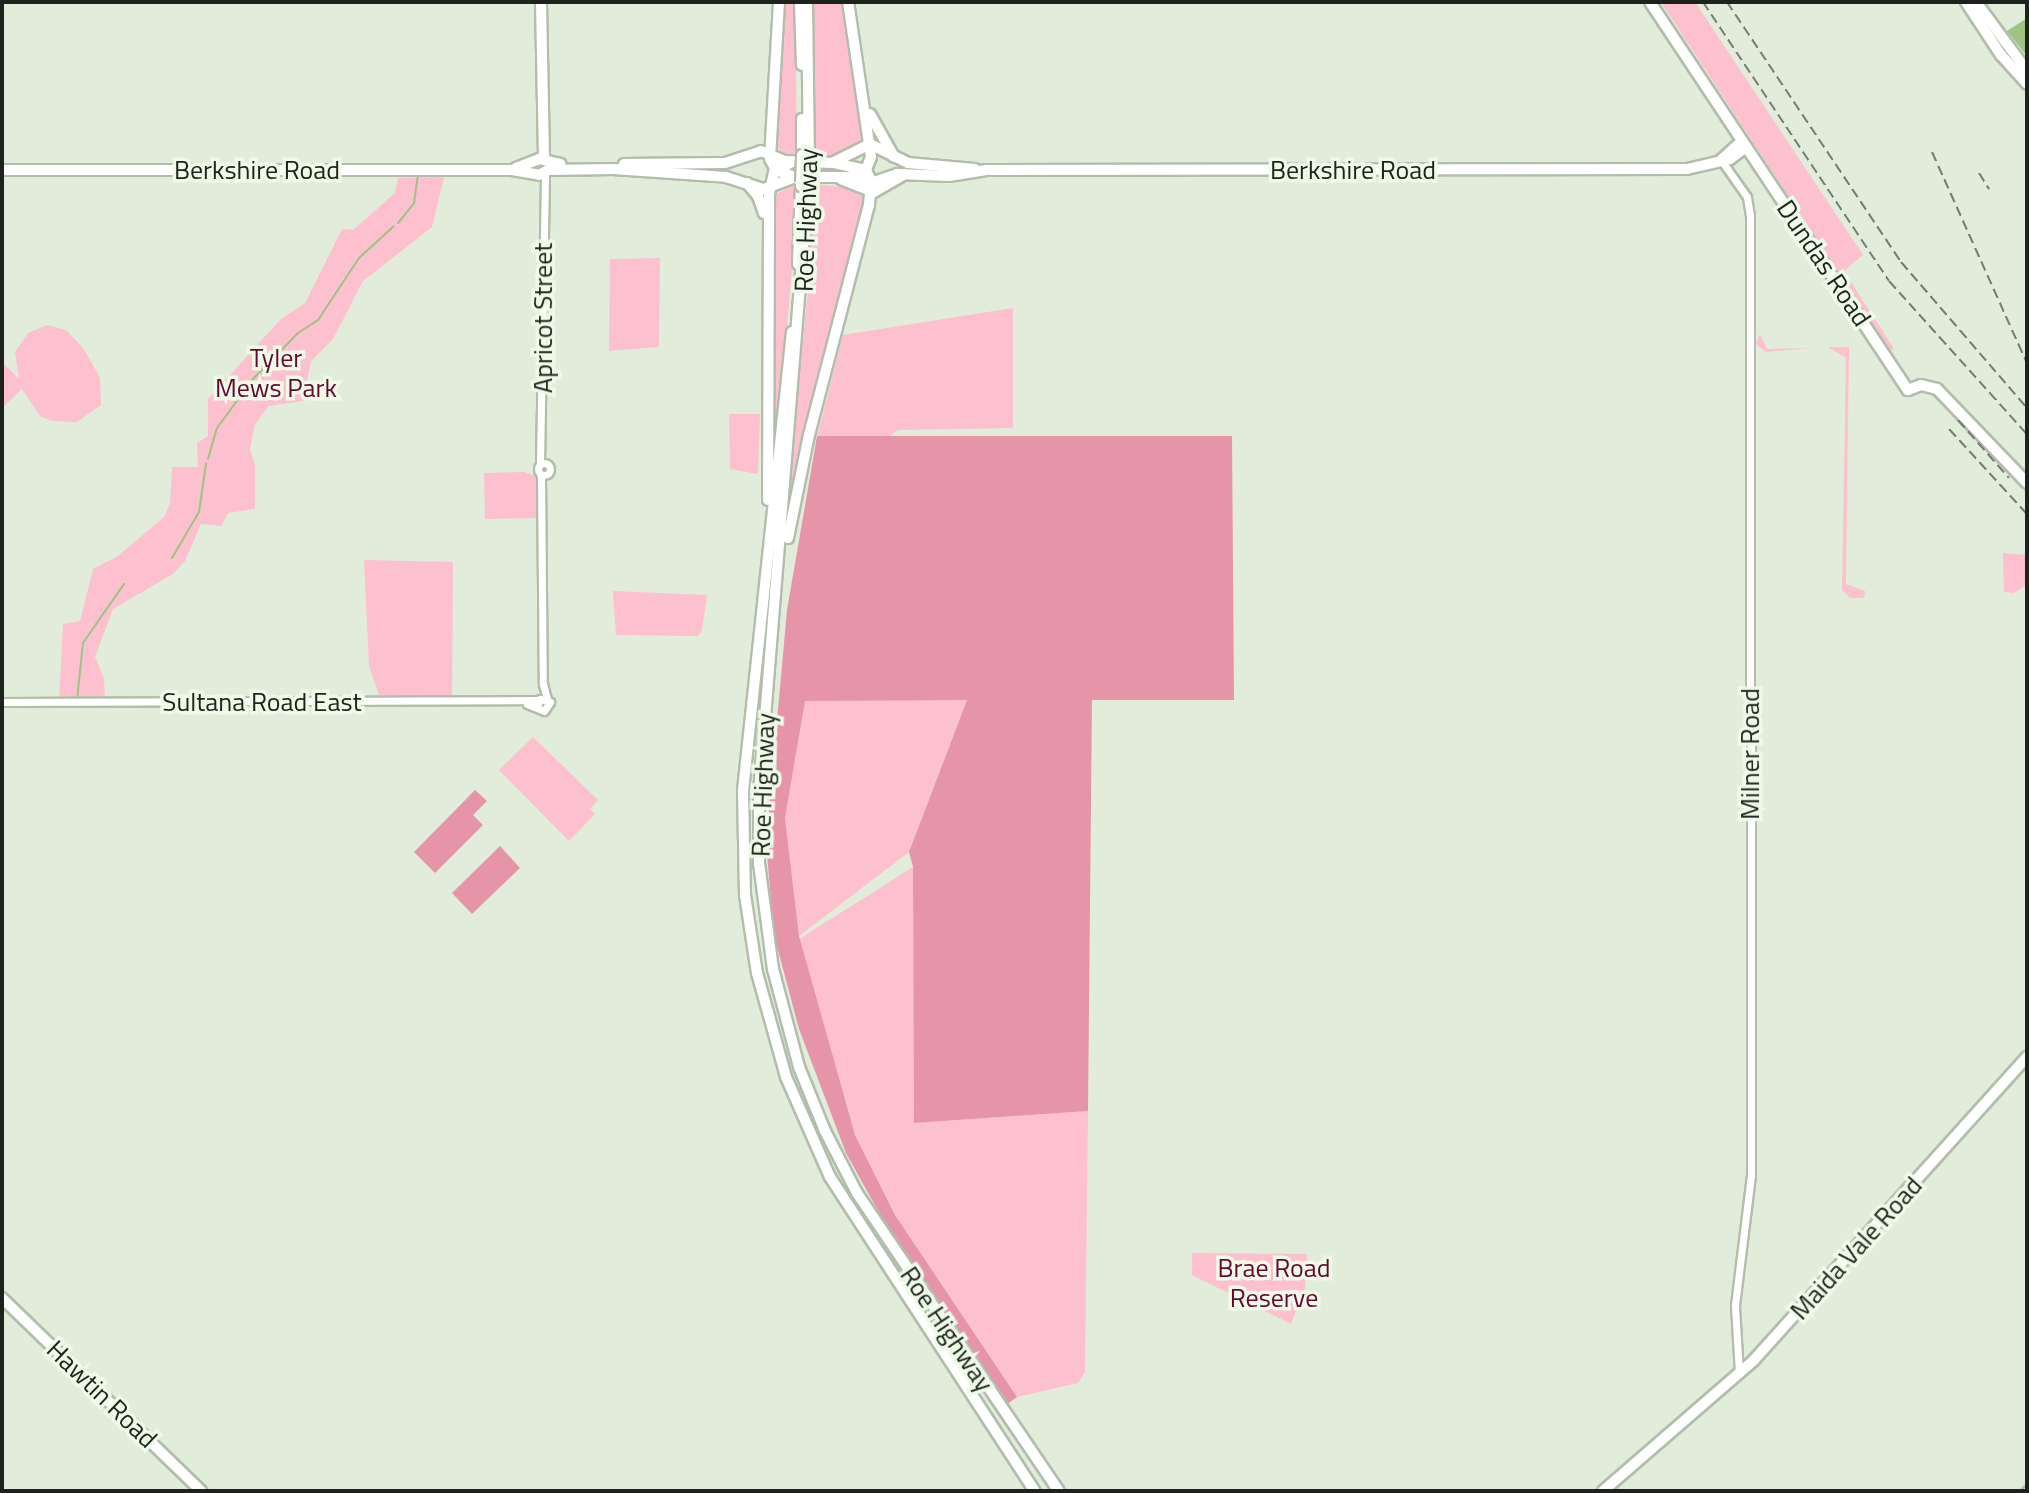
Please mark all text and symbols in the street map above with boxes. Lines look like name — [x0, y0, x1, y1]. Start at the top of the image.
street label: Roe Highway — [788, 148, 824, 292]
street label: Berkshire Road — [174, 154, 340, 186]
street label: Berkshire Road — [1270, 154, 1436, 186]
street label: Dundas Road — [1770, 194, 1878, 332]
street label: Apricot Street — [527, 243, 559, 393]
park label: Tyler Mews Park — [215, 342, 337, 404]
street label: Sultana Road East — [162, 686, 362, 718]
street label: Milner Road — [1734, 688, 1766, 820]
street label: Roe Highway — [745, 713, 781, 857]
street label: Maida Vale Road — [1784, 1170, 1928, 1326]
park label: Brae Road Reserve — [1217, 1252, 1331, 1314]
street label: Roe Highway — [894, 1261, 1000, 1397]
street label: Hawtin Road — [40, 1334, 164, 1454]

